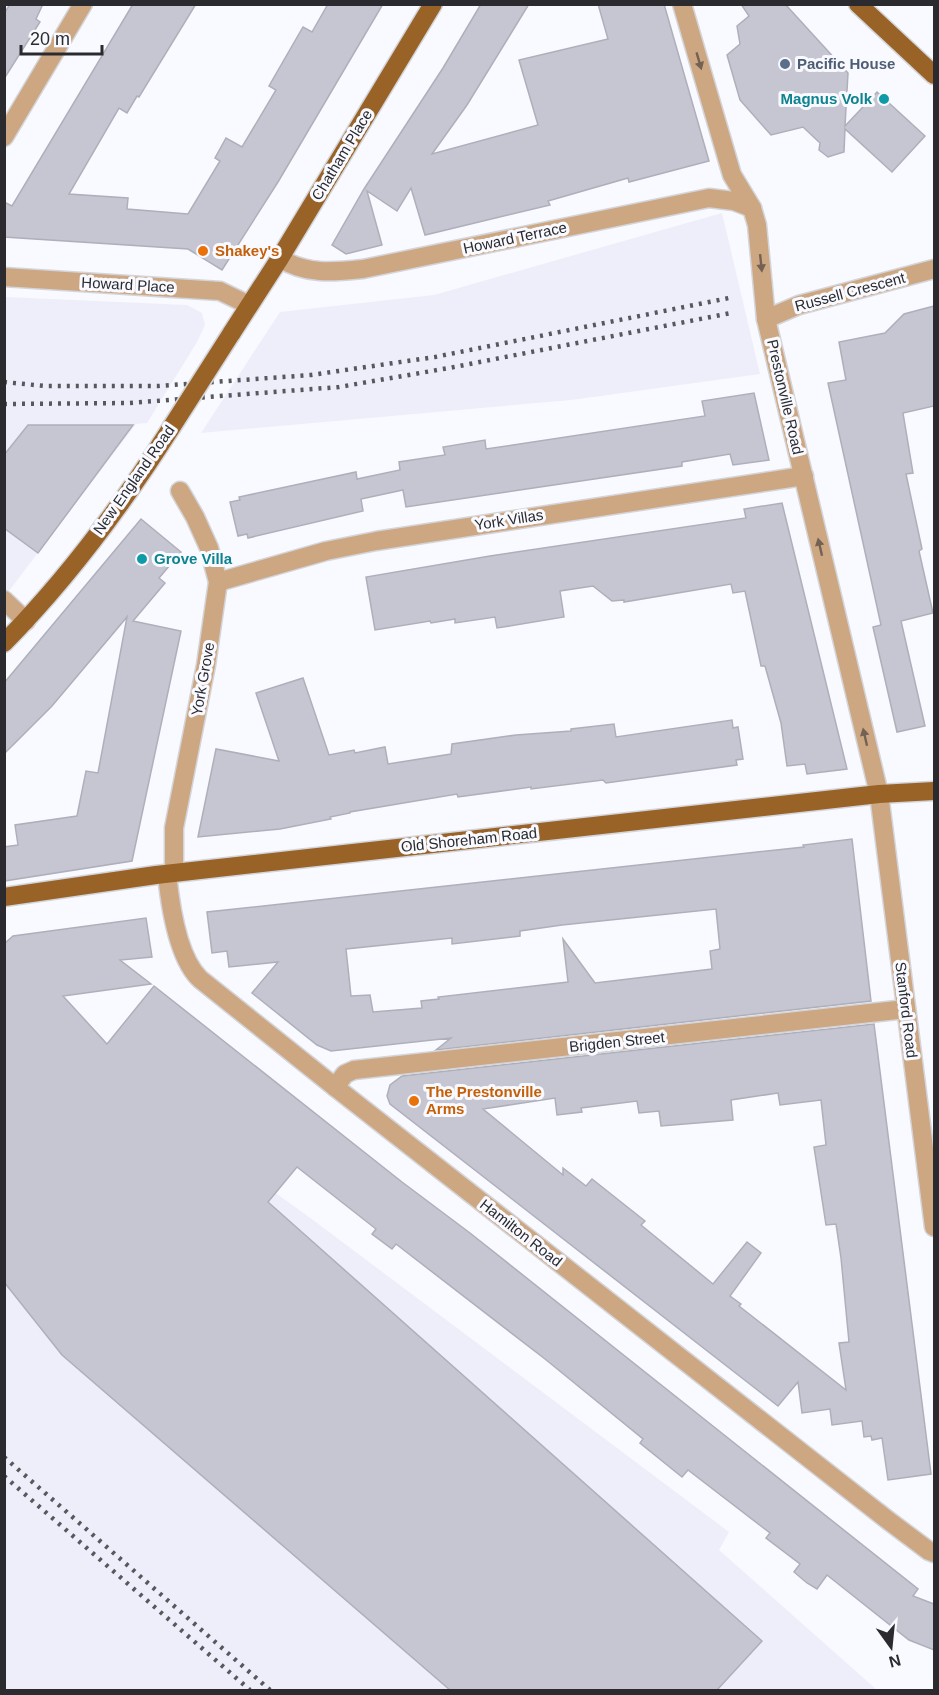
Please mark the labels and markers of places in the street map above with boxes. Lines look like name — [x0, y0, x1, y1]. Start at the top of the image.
place label: Pacific House — [797, 55, 895, 72]
marker: Pacific House — [778, 57, 792, 71]
place label: Magnus Volk — [781, 90, 873, 107]
marker: Magnus Volk — [877, 92, 891, 106]
place label: Shakey's — [215, 242, 279, 259]
marker: Shakey's — [196, 244, 210, 258]
place label: Grove Villa — [154, 550, 233, 567]
marker: Grove Villa — [135, 552, 149, 566]
place label: The Prestonville Arms — [426, 1083, 542, 1117]
marker: The Prestonville Arms — [407, 1094, 421, 1108]

